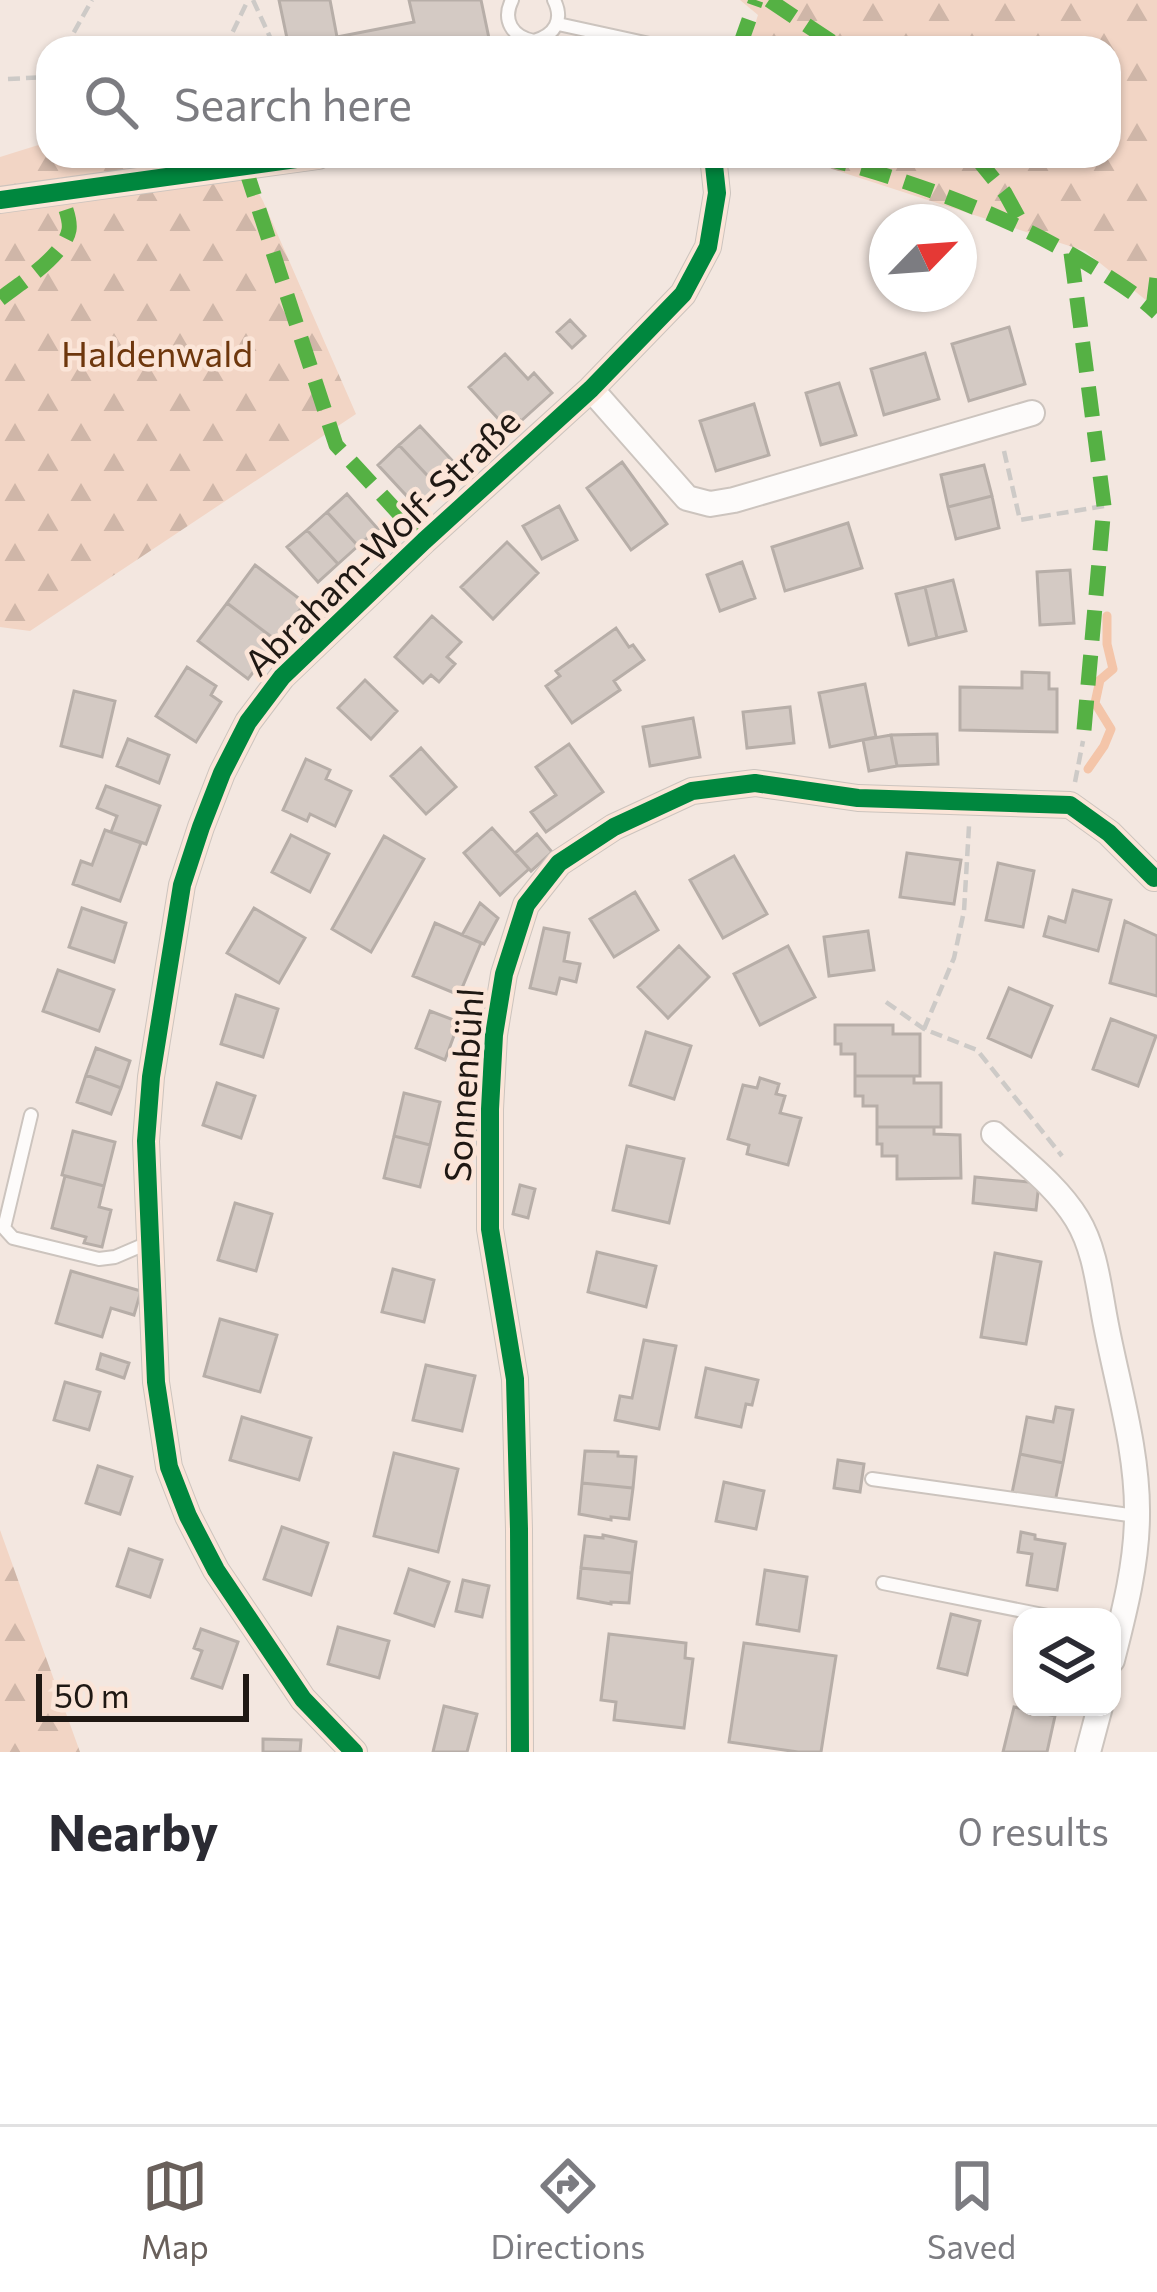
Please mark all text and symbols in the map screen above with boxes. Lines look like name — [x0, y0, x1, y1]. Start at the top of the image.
search box — [36, 36, 1121, 168]
icon: search — [78, 69, 144, 135]
text: Search here — [174, 75, 412, 130]
north arrow — [869, 204, 977, 312]
park label: Haldenwald — [61, 330, 253, 374]
street label: Abraham-Wolf-Straße — [234, 398, 527, 683]
street label: Sonnenbühl — [433, 986, 491, 1183]
map controls — [1013, 1608, 1121, 1716]
button: layers — [1013, 1608, 1121, 1716]
scale bar — [36, 1668, 249, 1721]
text: 50 m — [54, 1674, 130, 1715]
text: Nearby — [48, 1799, 218, 1862]
text: 0 results — [957, 1806, 1109, 1854]
tab: Map — [141, 2153, 209, 2266]
tab: Directions — [491, 2153, 645, 2266]
tab: Saved — [927, 2153, 1016, 2266]

